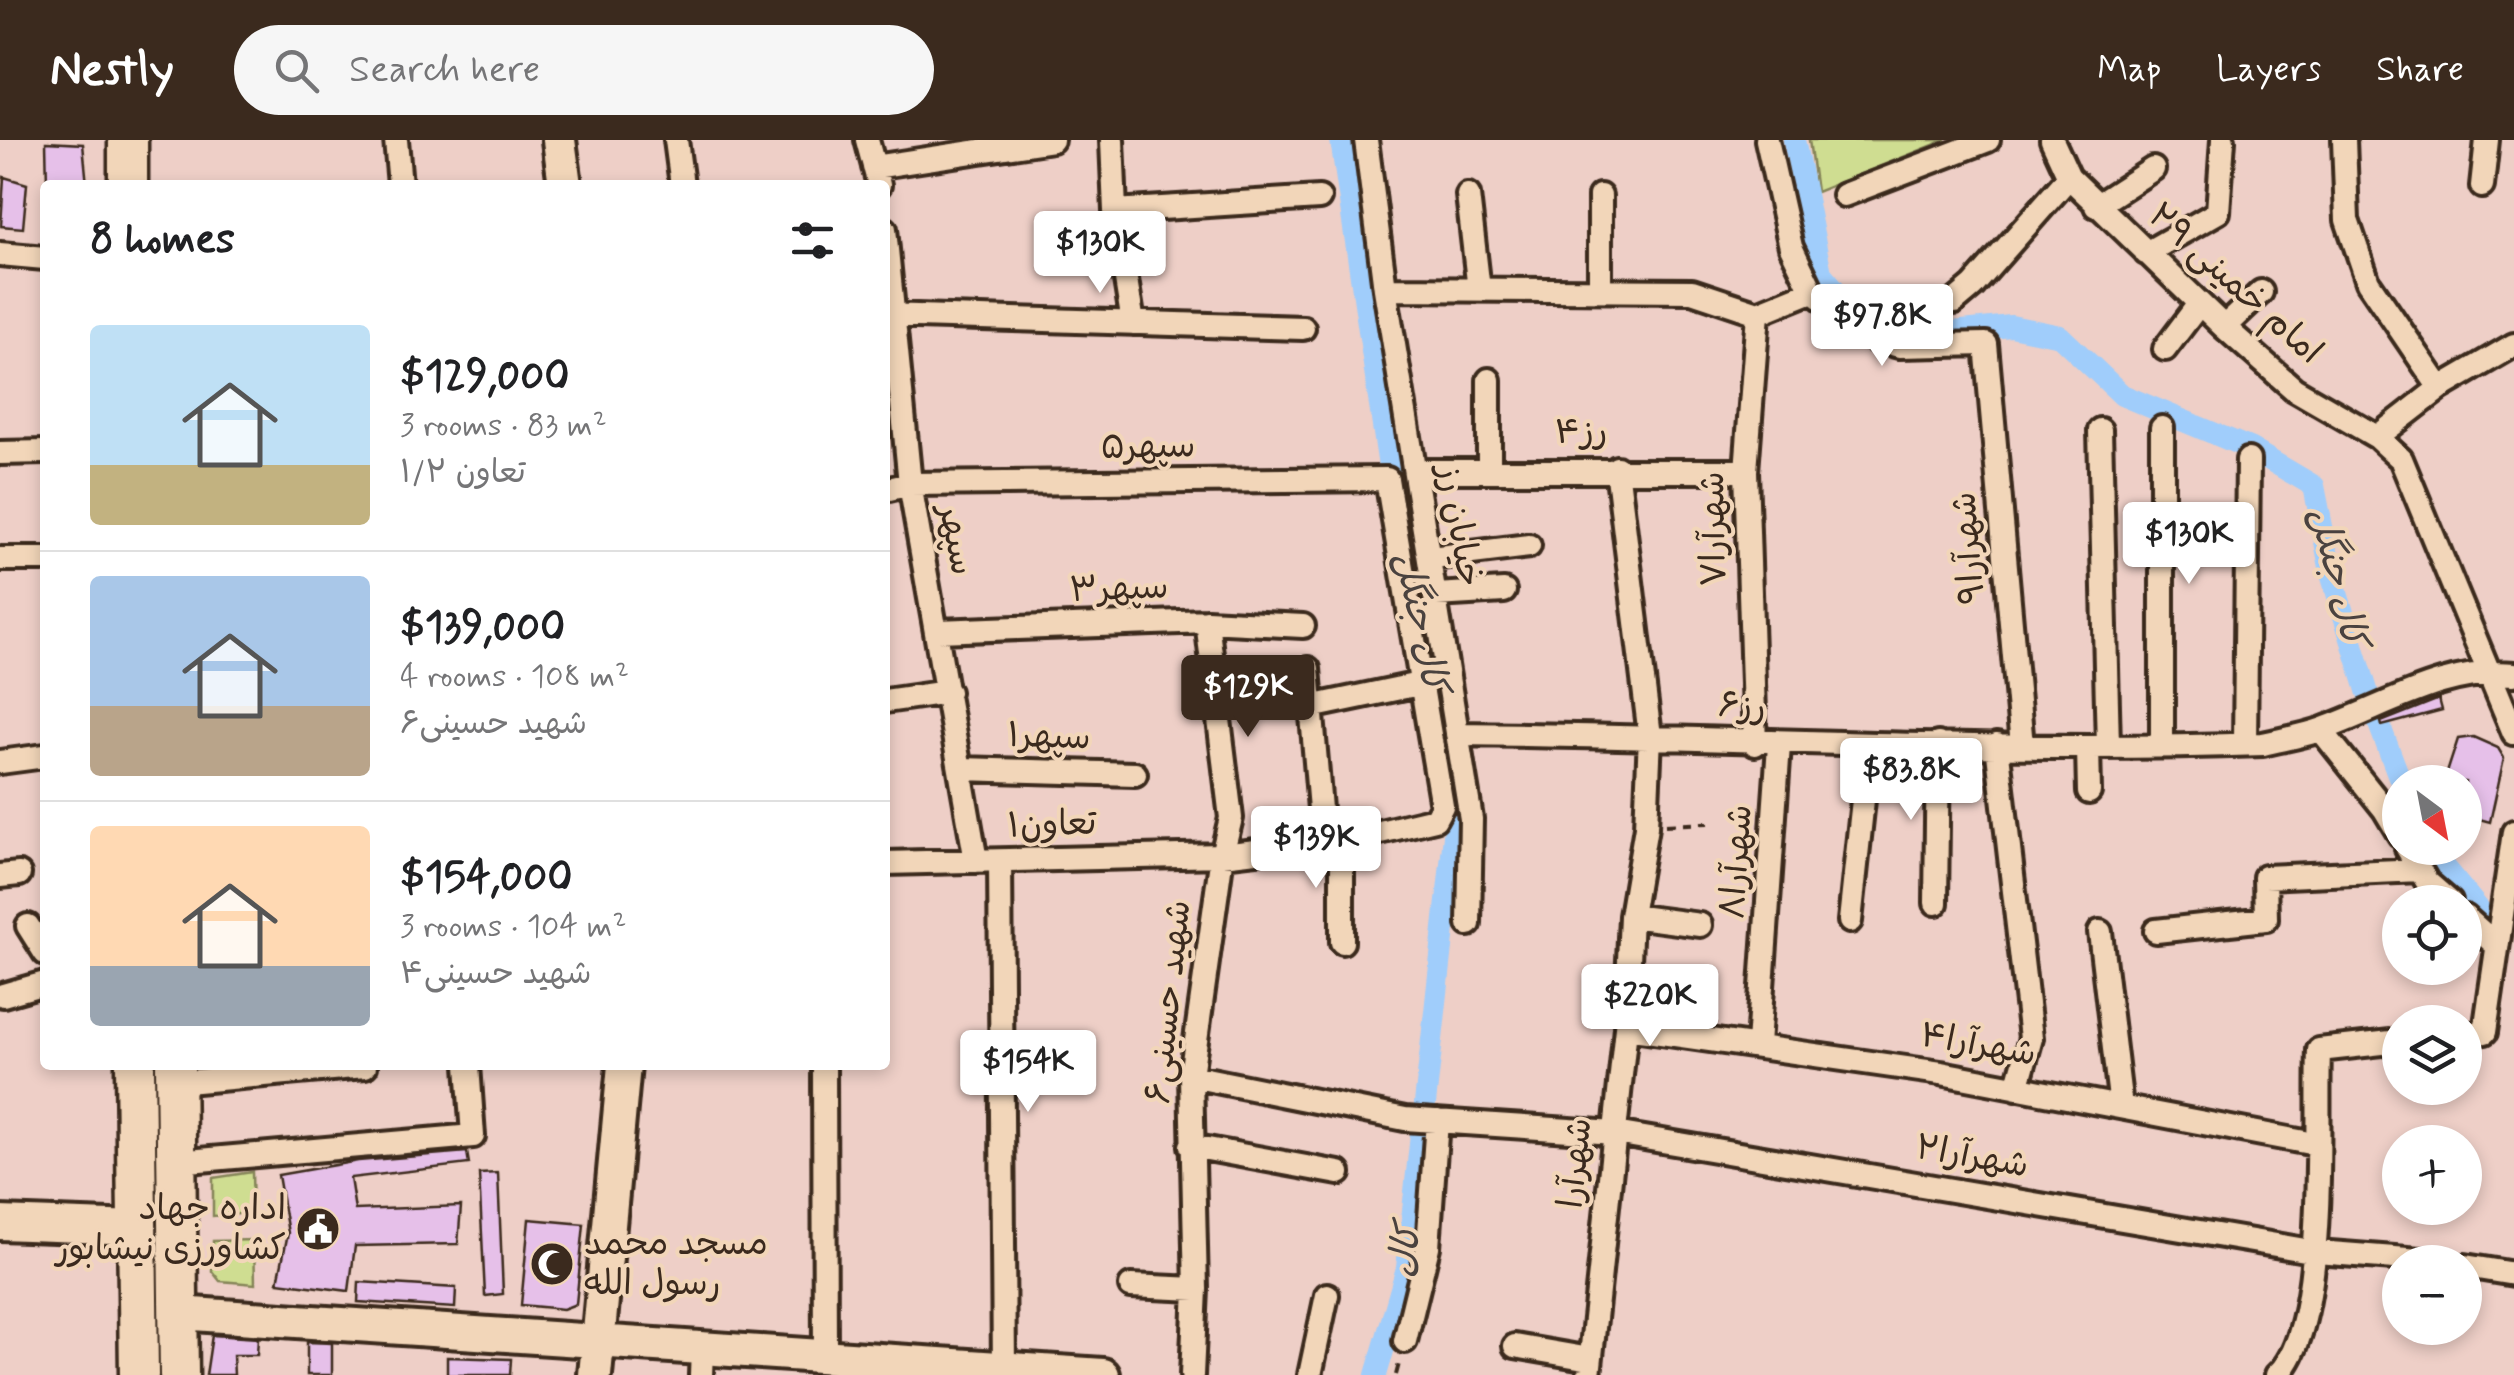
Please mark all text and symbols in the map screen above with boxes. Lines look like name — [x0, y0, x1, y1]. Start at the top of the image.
search box — [234, 25, 934, 115]
text: Nestly — [50, 39, 174, 102]
icon: search — [269, 43, 324, 98]
text: Search here — [349, 46, 540, 95]
text: Map — [2097, 47, 2161, 93]
text: Layers — [2216, 47, 2321, 93]
text: Share — [2376, 47, 2464, 93]
street label: امام خمینی ۲۹ — [2137, 193, 2332, 376]
pin: $130K — [1030, 211, 1170, 296]
text: 8 homes — [90, 213, 235, 268]
icon: filters — [785, 213, 840, 268]
text: $130K — [1056, 222, 1144, 264]
pin: $97.8K — [1801, 284, 1963, 369]
text: $97.8K — [1833, 295, 1931, 337]
text: $129,000 — [400, 350, 570, 405]
icon: home — [170, 365, 290, 485]
text: 3 rooms · 83 m² — [400, 405, 607, 447]
street label: رز۴ — [1555, 410, 1607, 456]
street label: سپهر۵ — [1100, 423, 1196, 471]
text: تعاون ۱/۲ — [400, 452, 526, 494]
street label: خیابان رز — [1425, 459, 1492, 590]
street label: شهرآرا۷ — [1690, 471, 1738, 587]
street label: شهرآرا۹ — [1941, 490, 1997, 606]
street label: سپهر — [926, 498, 985, 579]
pin: $130K — [2119, 502, 2259, 587]
water label: کال جنگل — [2296, 503, 2379, 658]
text: $130K — [2145, 513, 2233, 555]
water label: کال جنگل — [1381, 548, 1460, 703]
street label: سپهر۳ — [1069, 564, 1169, 614]
text: $139,000 — [400, 601, 565, 656]
icon: home — [170, 616, 290, 736]
pin: $129K — [1178, 655, 1318, 740]
text: 4 rooms · 108 m² — [400, 656, 629, 698]
text: $129K — [1203, 666, 1293, 708]
street label: رز۶ — [1717, 682, 1767, 732]
text: شهید حسینی۶ — [400, 703, 587, 745]
street label: سپهر۱ — [1007, 713, 1091, 761]
pin: $83.8K — [1830, 738, 1992, 823]
text: $83.8K — [1862, 749, 1960, 791]
north arrow — [2382, 765, 2482, 865]
map controls — [2382, 765, 2482, 1345]
street label: تعاون۱ — [1007, 800, 1098, 850]
street label: شهرآرا۸ — [1710, 803, 1764, 921]
pin: $139K — [1246, 806, 1386, 891]
text: $139K — [1273, 817, 1359, 859]
text: $154,000 — [400, 851, 572, 906]
icon: home — [170, 866, 290, 986]
button: locate — [2382, 885, 2482, 985]
street label: شهید حسینی۶ — [1135, 898, 1203, 1106]
text: 3 rooms · 104 m² — [400, 906, 626, 948]
text: شهید حسینی۴ — [400, 953, 592, 995]
pin: $220K — [1580, 964, 1720, 1049]
text: $220K — [1603, 975, 1697, 1017]
button: layers — [2382, 1005, 2482, 1105]
street label: شهرآرا۴ — [1916, 1012, 2040, 1078]
pin: $154K — [958, 1030, 1098, 1115]
text: $154K — [982, 1041, 1074, 1083]
street label: شهرآرا — [1548, 1116, 1604, 1210]
street label: شهرآرا۲ — [1912, 1124, 2032, 1190]
button: + — [2382, 1125, 2482, 1225]
place label: اداره جهاد کشاورزی نیشابور — [53, 1186, 286, 1272]
public building icon: اداره جهاد کشاورزی نیشابور — [295, 1206, 341, 1252]
water label: کال — [1378, 1215, 1435, 1281]
place label: مسجد محمد رسول الله — [584, 1221, 768, 1307]
mosque icon: مسجد محمد رسول الله — [529, 1241, 575, 1287]
button: − — [2382, 1245, 2482, 1345]

